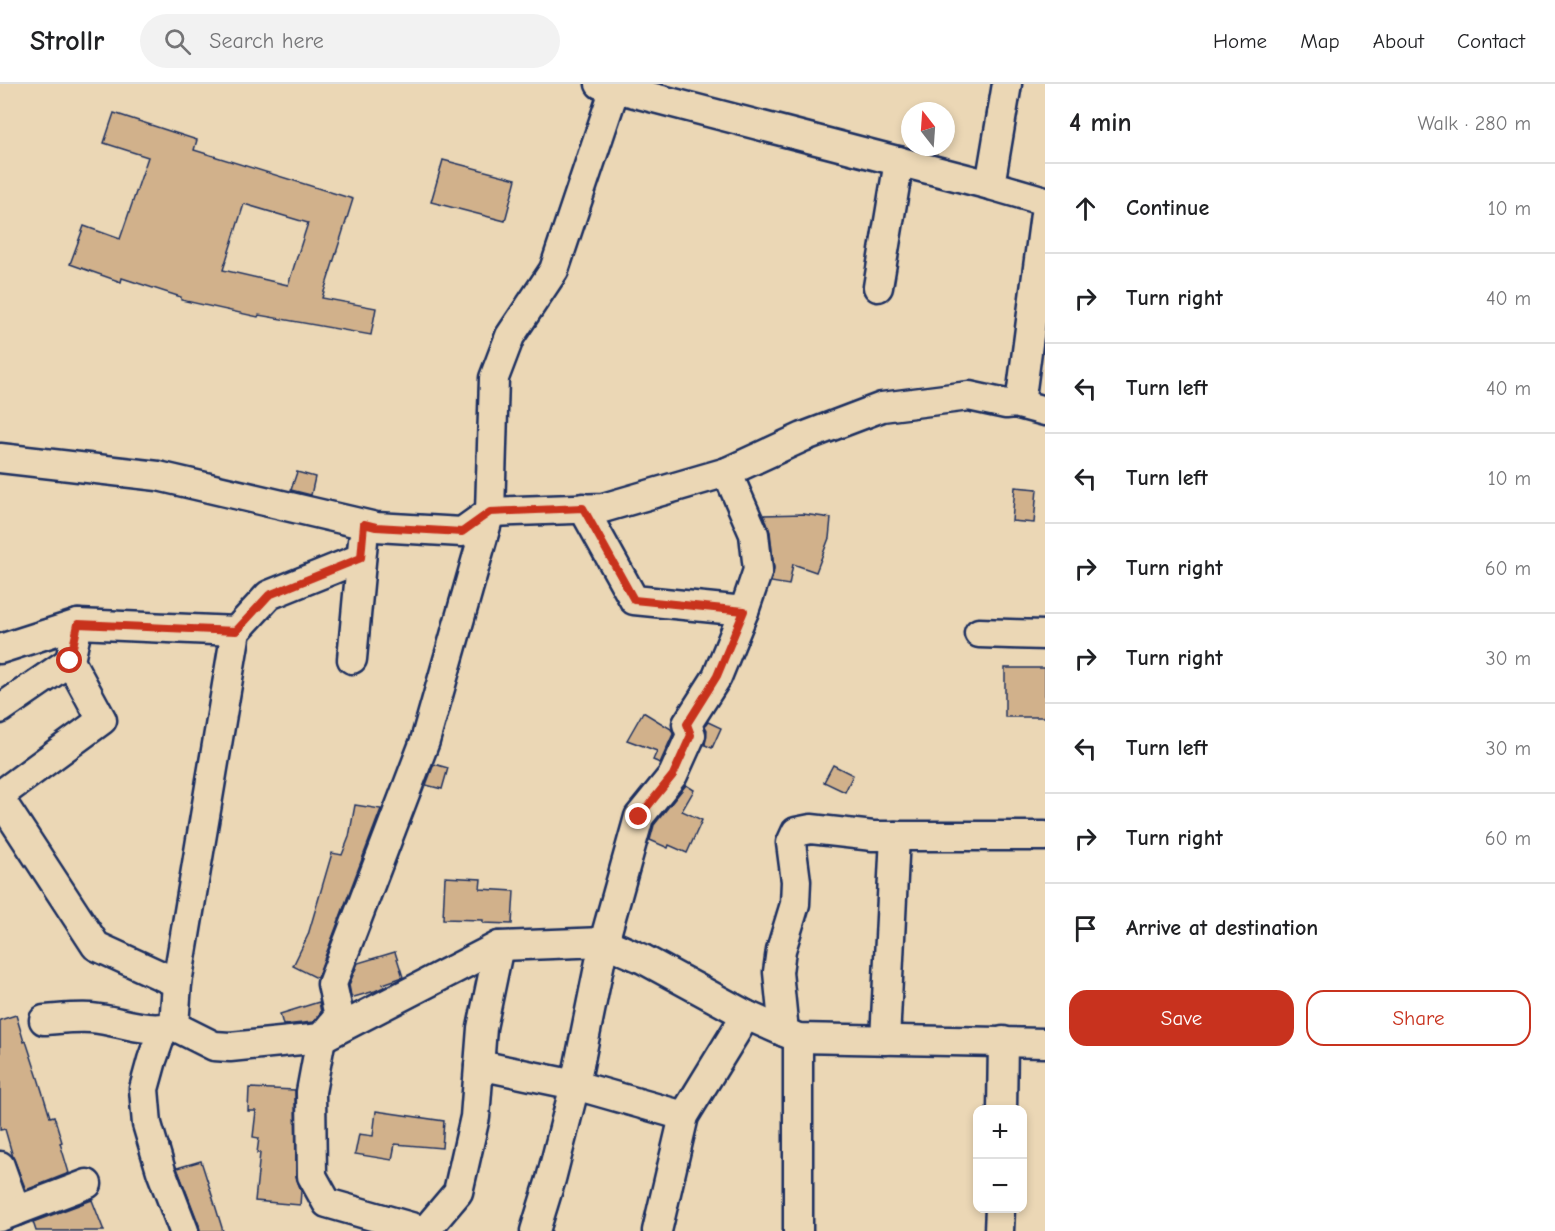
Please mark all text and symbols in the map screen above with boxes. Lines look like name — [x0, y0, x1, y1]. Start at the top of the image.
search box — [140, 14, 560, 68]
text: Strollr — [30, 25, 104, 57]
icon: search — [161, 25, 194, 58]
text: Search here — [209, 28, 324, 54]
text: Home — [1213, 29, 1267, 53]
text: Map — [1300, 29, 1340, 53]
text: About — [1373, 29, 1424, 53]
text: Contact — [1457, 29, 1525, 53]
north arrow — [901, 102, 955, 156]
text: 4 min — [1069, 108, 1132, 138]
text: Walk · 280 m — [1418, 112, 1531, 135]
icon: ahead — [1069, 192, 1102, 225]
text: Continue — [1126, 195, 1209, 221]
text: 10 m — [1488, 197, 1531, 220]
icon: right — [1069, 282, 1102, 315]
text: Turn right — [1126, 285, 1223, 311]
text: 40 m — [1486, 287, 1531, 310]
icon: left — [1069, 372, 1102, 405]
text: Turn left — [1126, 375, 1208, 401]
text: 40 m — [1486, 377, 1531, 400]
icon: left — [1069, 462, 1102, 495]
text: Turn left — [1126, 465, 1208, 491]
text: 10 m — [1488, 467, 1531, 490]
icon: right — [1069, 552, 1102, 585]
text: Turn right — [1126, 555, 1223, 581]
text: 60 m — [1485, 557, 1531, 580]
icon: right — [1069, 642, 1102, 675]
text: Turn right — [1126, 645, 1223, 671]
route start — [56, 647, 82, 673]
text: 30 m — [1485, 647, 1531, 670]
icon: left — [1069, 732, 1102, 765]
text: Turn left — [1126, 735, 1208, 761]
text: 30 m — [1485, 737, 1531, 760]
route end — [625, 803, 651, 829]
icon: right — [1069, 822, 1102, 855]
text: Turn right — [1126, 825, 1223, 851]
text: 60 m — [1485, 827, 1531, 850]
icon: arrive — [1069, 912, 1102, 945]
text: Arrive at destination — [1126, 915, 1318, 941]
button: Save — [1069, 990, 1294, 1046]
button: Share — [1306, 990, 1531, 1046]
map controls — [973, 1105, 1027, 1213]
button: + — [973, 1105, 1027, 1159]
button: − — [973, 1159, 1027, 1213]

